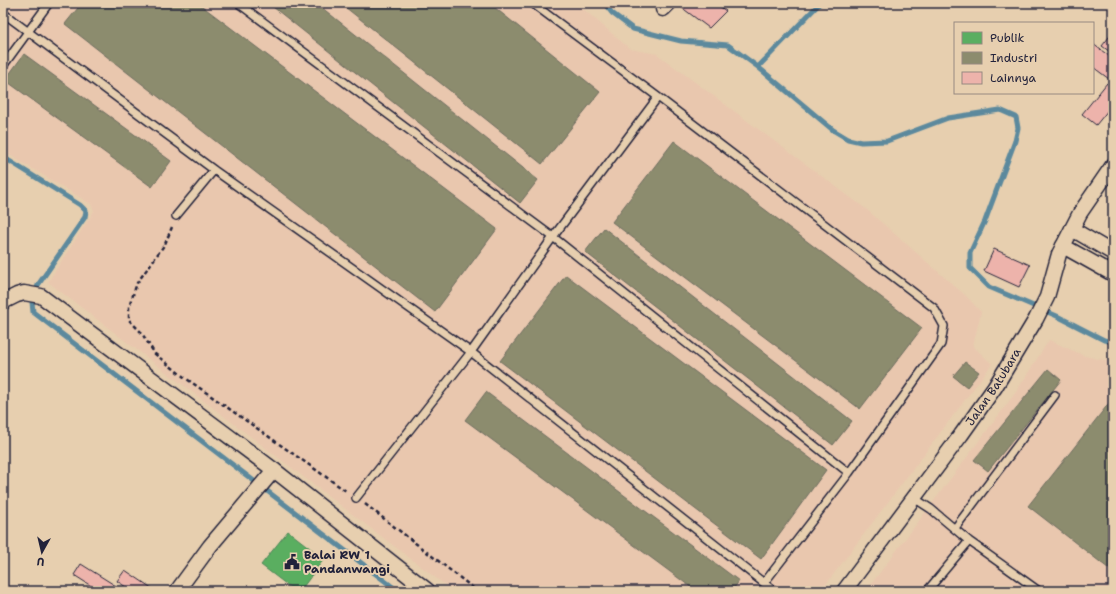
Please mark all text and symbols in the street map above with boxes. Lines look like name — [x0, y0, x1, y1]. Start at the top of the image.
legend — [954, 22, 1094, 94]
text: Publik — [990, 30, 1024, 46]
text: Industri — [990, 50, 1037, 66]
text: Lainnya — [990, 70, 1036, 86]
street label: Jalan Batubara — [962, 345, 1025, 429]
north arrow — [22, 532, 62, 572]
place label: Balai RW 1 Pandanwangi — [304, 547, 390, 577]
text: U — [36, 553, 45, 569]
public building icon: Balai RW 1 Pandanwangi — [283, 553, 301, 571]

